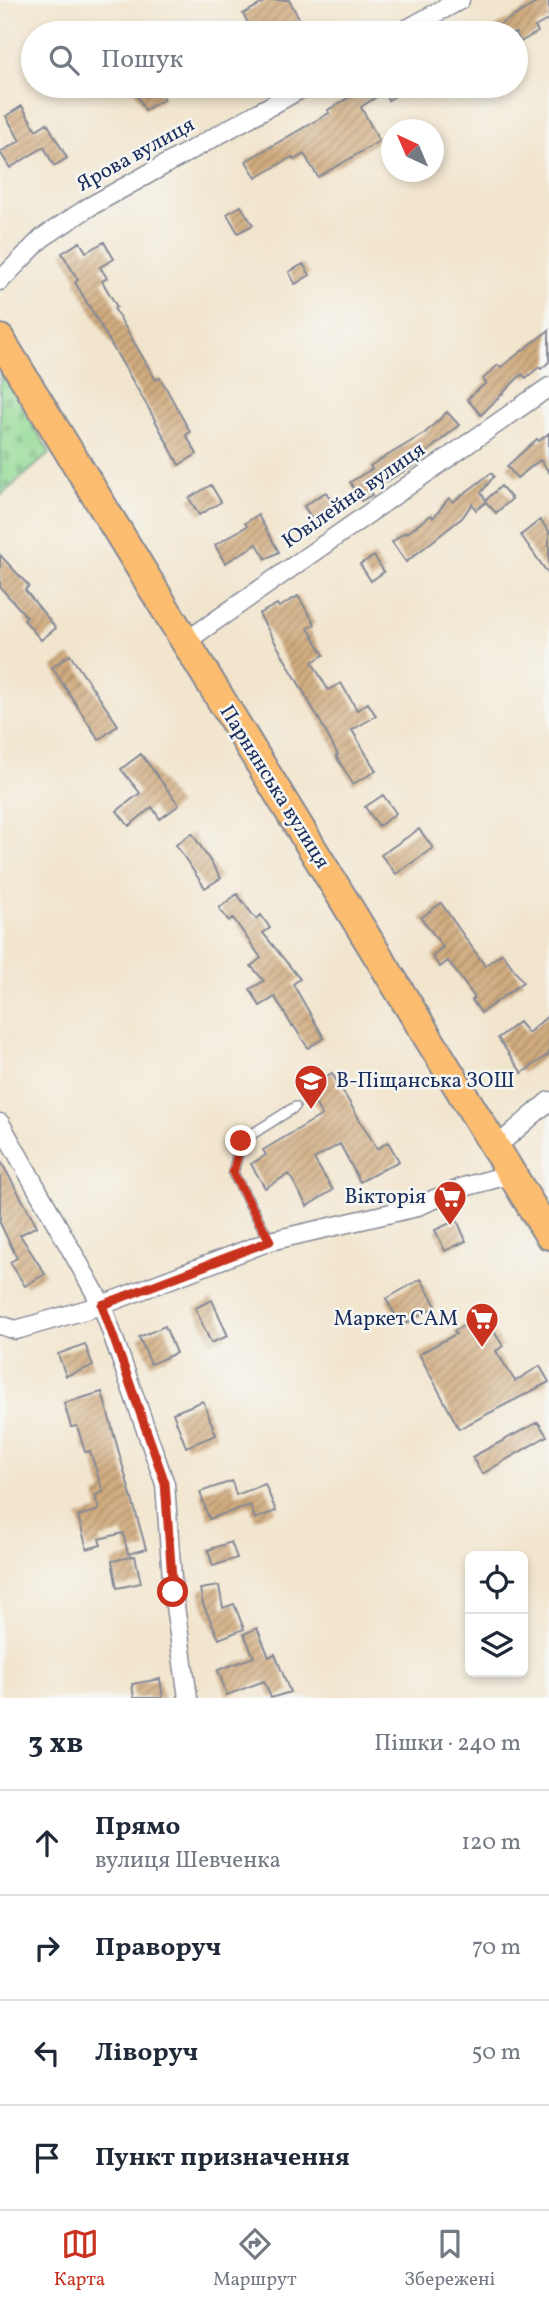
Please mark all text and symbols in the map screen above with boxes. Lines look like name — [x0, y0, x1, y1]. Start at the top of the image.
search box — [21, 21, 528, 98]
icon: search — [45, 41, 83, 79]
text: Пошук — [101, 42, 183, 78]
street label: Ярова вулиця — [72, 111, 200, 199]
north arrow — [381, 119, 444, 182]
street label: Ювілейна вулиця — [277, 436, 431, 556]
street label: Парнянська вулиця — [212, 700, 336, 875]
school or university icon: В-Піщанська ЗОШ — [292, 1062, 330, 1111]
place label: В-Піщанська ЗОШ — [336, 1067, 515, 1096]
route end — [225, 1125, 256, 1156]
supermarket icon: Вікторія — [431, 1178, 469, 1227]
place label: Вікторія — [344, 1183, 426, 1212]
supermarket icon: Маркет САМ — [463, 1300, 501, 1349]
place label: Маркет САМ — [334, 1305, 458, 1334]
map controls — [465, 1551, 528, 1677]
button: locate — [465, 1551, 528, 1614]
route start — [157, 1576, 188, 1607]
button: layers — [465, 1614, 528, 1677]
text: 3 хв — [28, 1723, 84, 1765]
text: Пішки · 240 m — [374, 1728, 521, 1760]
text: Прямо — [95, 1809, 180, 1845]
icon: ahead — [28, 1824, 66, 1862]
text: 120 m — [461, 1827, 521, 1859]
text: вулиця Шевченка — [95, 1845, 281, 1877]
icon: right — [28, 1929, 66, 1967]
text: Праворуч — [95, 1930, 221, 1966]
text: 70 m — [472, 1932, 521, 1964]
icon: left — [28, 2034, 66, 2072]
text: Ліворуч — [95, 2035, 198, 2071]
text: 50 m — [472, 2037, 521, 2069]
icon: arrive — [28, 2139, 66, 2177]
text: Пункт призначення — [95, 2140, 350, 2176]
tab: Карта — [54, 2225, 105, 2293]
tab: Маршрут — [213, 2225, 297, 2293]
tab: Збережені — [404, 2225, 495, 2293]

